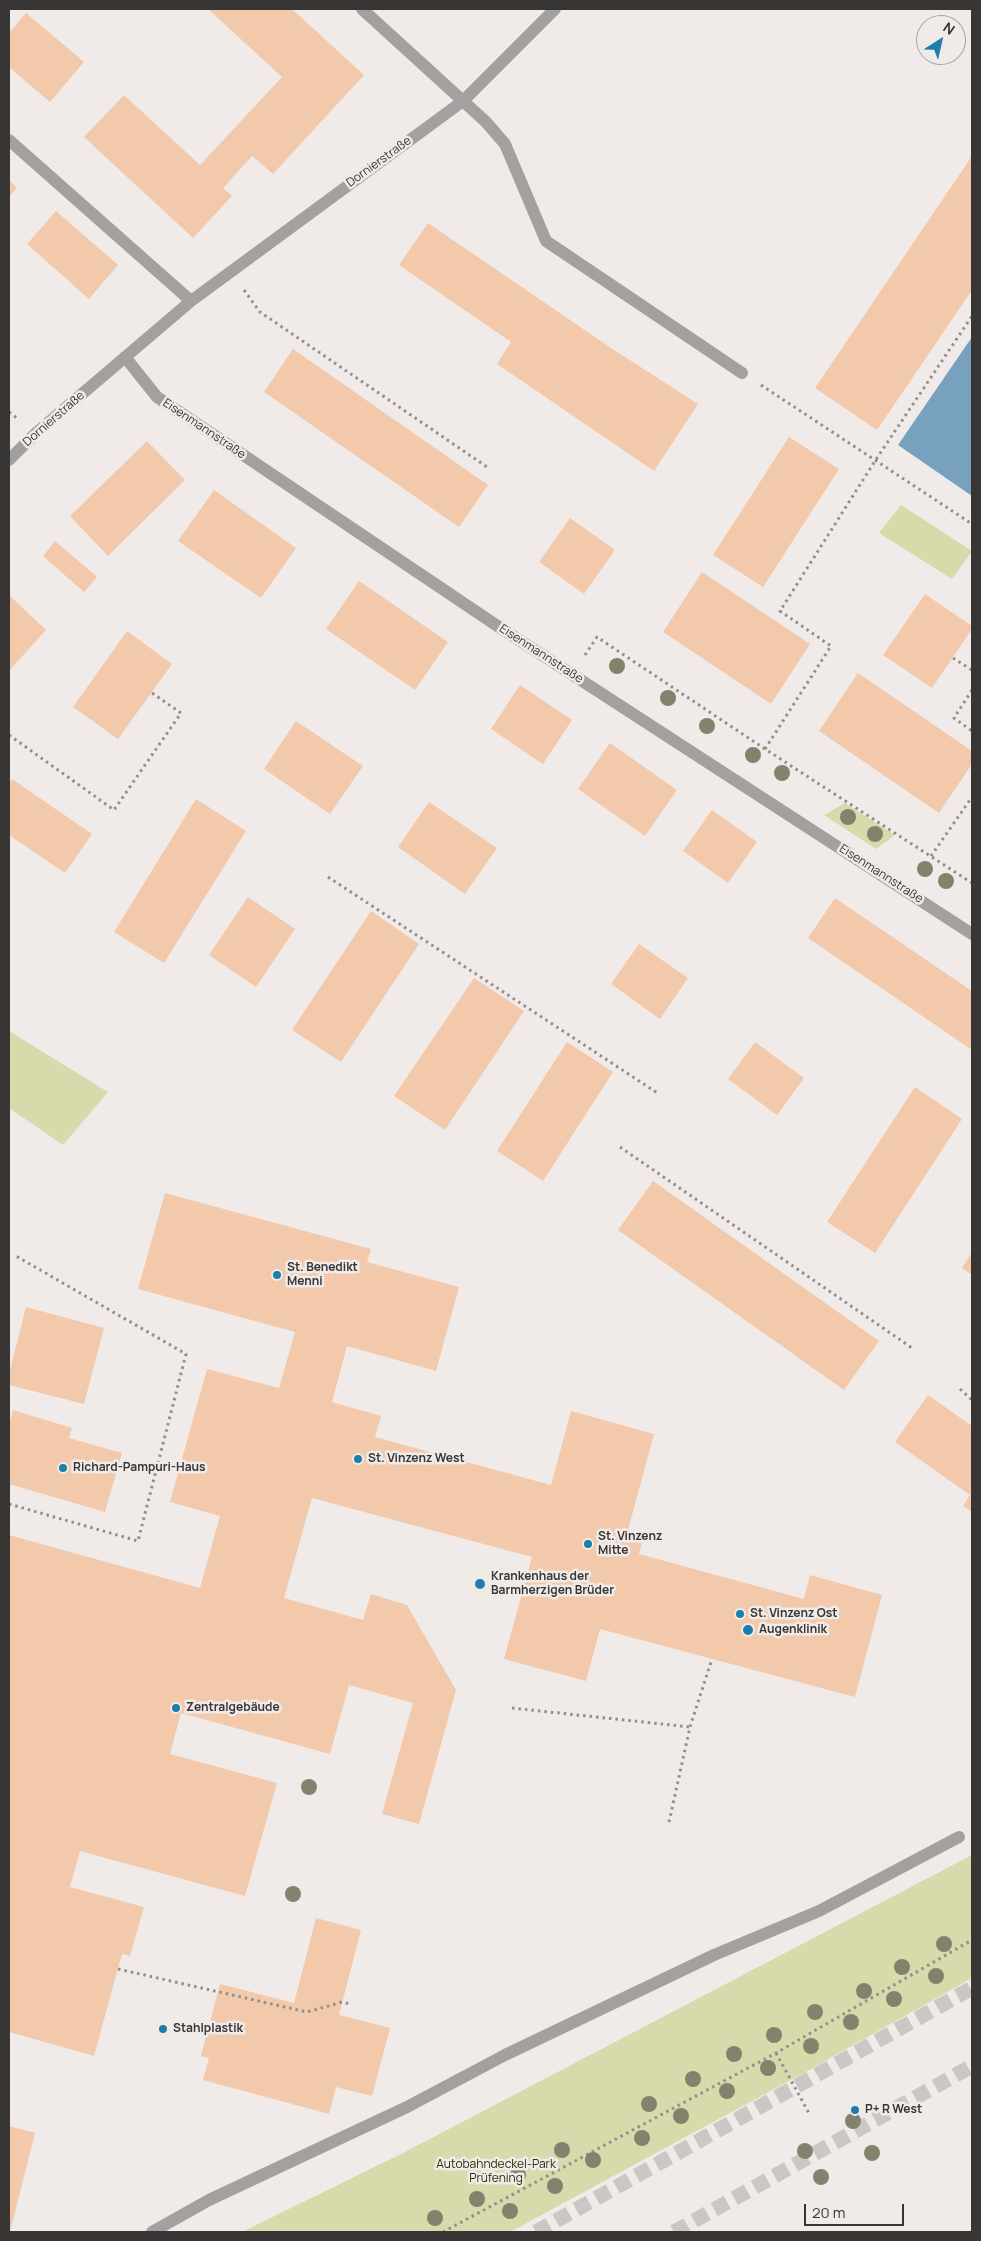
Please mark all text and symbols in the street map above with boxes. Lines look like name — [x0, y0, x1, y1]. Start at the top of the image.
north arrow — [916, 15, 966, 65]
text: N — [940, 17, 959, 39]
street label: Dornierstraße — [344, 134, 414, 190]
street label: Dornierstraße — [20, 388, 88, 450]
street label: Eisenmannstraße — [160, 396, 248, 462]
street label: Eisenmannstraße — [496, 622, 586, 686]
street label: Eisenmannstraße — [836, 842, 926, 906]
place label: St. Benedikt Menni — [287, 1261, 358, 1289]
marker: St. Benedikt Menni — [271, 1269, 283, 1281]
place label: St. Vinzenz West — [368, 1452, 465, 1466]
marker: St. Vinzenz West — [352, 1453, 364, 1465]
place label: Richard-Pampuri-Haus — [73, 1461, 206, 1475]
marker: Richard-Pampuri-Haus — [57, 1462, 69, 1474]
place label: St. Vinzenz Mitte — [598, 1530, 662, 1558]
marker: St. Vinzenz Mitte — [582, 1538, 594, 1550]
place label: Krankenhaus der Barmherzigen Brüder — [491, 1570, 614, 1598]
marker: Krankenhaus der Barmherzigen Brüder — [473, 1577, 487, 1591]
place label: St. Vinzenz Ost — [750, 1607, 837, 1621]
marker: St. Vinzenz Ost — [734, 1608, 746, 1620]
marker: Augenklinik — [741, 1623, 755, 1637]
place label: Augenklinik — [759, 1623, 827, 1637]
place label: Zentralgebäude — [186, 1701, 280, 1715]
marker: Zentralgebäude — [170, 1702, 182, 1714]
place label: Stahlplastik — [173, 2022, 243, 2036]
marker: Stahlplastik — [157, 2023, 169, 2035]
place label: P+ R West — [865, 2103, 922, 2117]
marker: P+ R West — [849, 2104, 861, 2116]
park label: Autobahndeckel-Park Prüfening — [436, 2158, 556, 2186]
scale bar — [806, 2194, 906, 2226]
text: 20 m — [812, 2202, 845, 2223]

